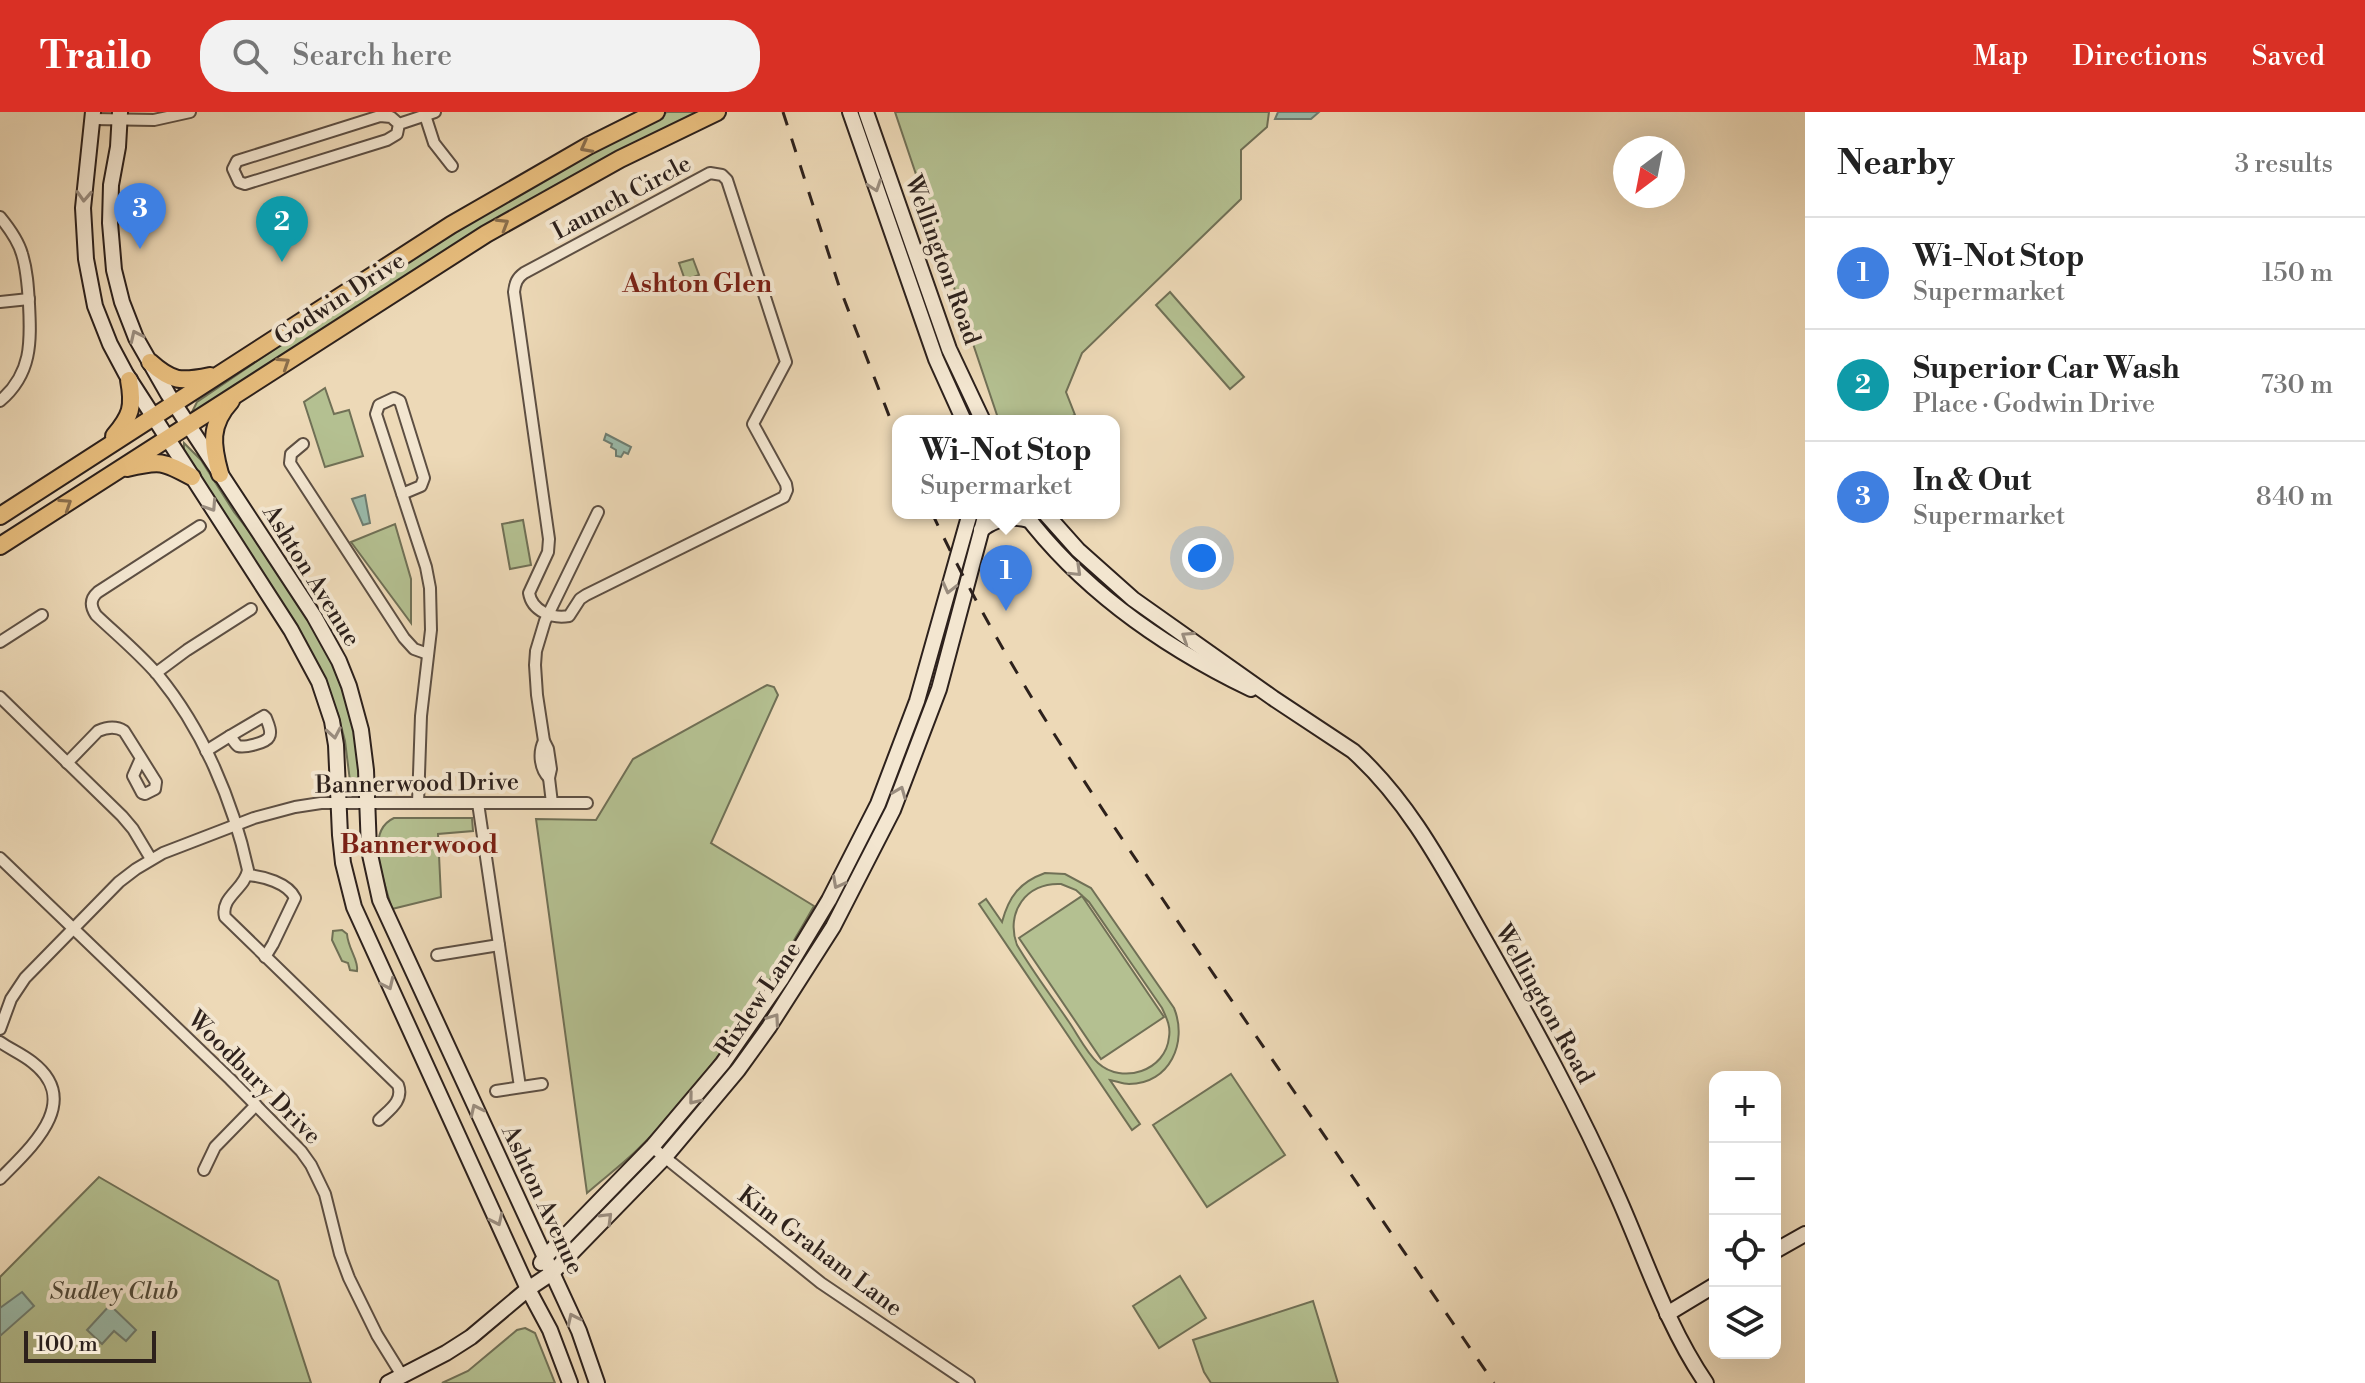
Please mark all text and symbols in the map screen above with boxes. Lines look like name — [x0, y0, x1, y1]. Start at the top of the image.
search box — [200, 20, 760, 92]
text: Trailo — [40, 33, 152, 80]
icon: search — [228, 34, 272, 78]
text: Search here — [292, 37, 452, 75]
text: Map — [1973, 39, 2028, 74]
text: Directions — [2072, 39, 2207, 74]
text: Saved — [2251, 39, 2325, 74]
north arrow — [1613, 136, 1685, 208]
one-way arrow — [580, 138, 595, 153]
text: Nearby — [1837, 143, 1955, 185]
text: 3 results — [2235, 148, 2333, 180]
street label: Launch Circle — [547, 149, 697, 247]
street label: Wellington Road — [897, 170, 987, 349]
one-way arrow — [865, 178, 881, 192]
pin: 3 — [114, 183, 166, 249]
one-way arrow — [76, 190, 93, 203]
pin: 2 — [256, 196, 308, 262]
one-way arrow — [494, 218, 509, 233]
text: Wi-Not Stop — [1913, 238, 2085, 276]
street label: Godwin Drive — [269, 246, 411, 352]
text: 1 — [1857, 257, 1869, 289]
text: 150 m — [2262, 257, 2333, 289]
district label: Ashton Glen — [621, 268, 772, 300]
text: Supermarket — [1913, 276, 2065, 308]
one-way arrow — [130, 329, 146, 344]
text: Superior Car Wash — [1913, 350, 2180, 388]
one-way arrow — [275, 358, 290, 373]
text: 2 — [1855, 369, 1871, 401]
text: 730 m — [2260, 369, 2333, 401]
text: Place · Godwin Drive — [1913, 388, 2155, 420]
popup — [892, 415, 1120, 519]
text: Wi-Not Stop — [920, 432, 1092, 470]
text: In & Out — [1913, 462, 2031, 500]
text: Supermarket — [920, 470, 1072, 502]
text: 3 — [1855, 481, 1871, 513]
text: 840 m — [2256, 481, 2333, 513]
one-way arrow — [201, 497, 216, 512]
one-way arrow — [57, 499, 71, 514]
street label: Ashton Avenue — [255, 499, 366, 652]
text: Supermarket — [1913, 500, 2065, 532]
your location — [1182, 538, 1222, 578]
pin: 1 — [980, 545, 1032, 611]
one-way arrow — [1067, 562, 1081, 576]
one-way arrow — [942, 581, 959, 595]
one-way arrow — [1181, 631, 1196, 646]
one-way arrow — [324, 726, 341, 740]
street label: Bannerwood Drive — [314, 767, 519, 801]
one-way arrow — [890, 786, 907, 800]
district label: Bannerwood — [340, 829, 498, 861]
one-way arrow — [833, 875, 848, 890]
street label: Wellington Road — [1487, 918, 1600, 1089]
street label: Rixlew Lane — [710, 936, 808, 1062]
one-way arrow — [378, 976, 394, 990]
street label: Woodbury Drive — [180, 1004, 327, 1151]
one-way arrow — [764, 1014, 779, 1028]
map controls — [1709, 1071, 1781, 1359]
button: + — [1709, 1071, 1781, 1143]
one-way arrow — [689, 1090, 704, 1104]
one-way arrow — [470, 1104, 486, 1119]
street label: Ashton Avenue — [494, 1120, 590, 1279]
button: − — [1709, 1143, 1781, 1215]
street label: Kim Graham Lane — [732, 1180, 908, 1324]
one-way arrow — [487, 1212, 503, 1226]
one-way arrow — [597, 1213, 612, 1227]
button: locate — [1709, 1215, 1781, 1287]
park label: Sudley Club — [50, 1277, 178, 1307]
button: layers — [1709, 1287, 1781, 1359]
one-way arrow — [567, 1313, 583, 1327]
scale bar — [24, 1327, 156, 1363]
text: 100 m — [36, 1331, 98, 1358]

